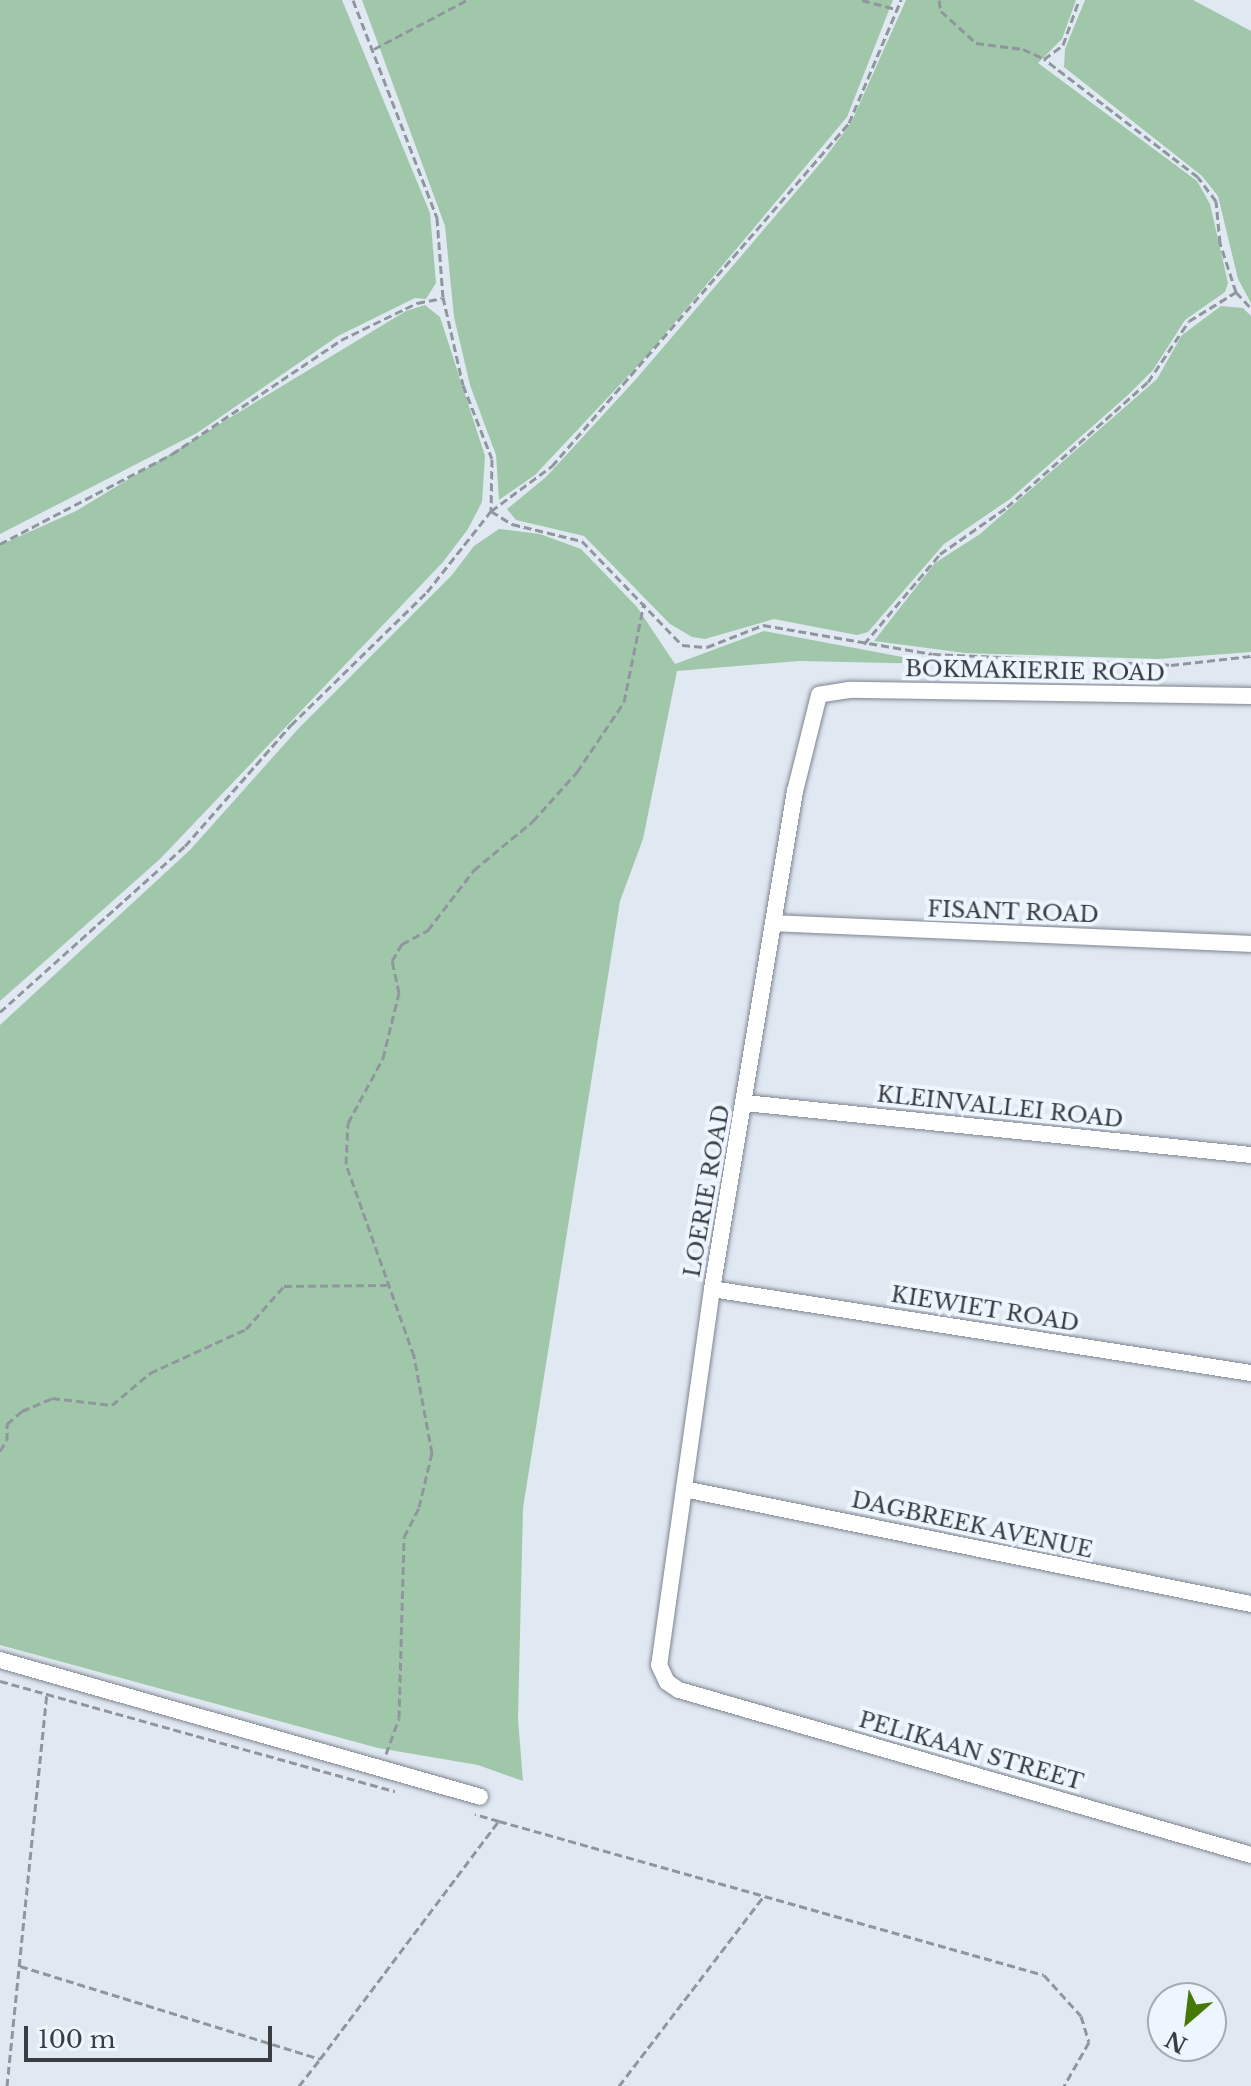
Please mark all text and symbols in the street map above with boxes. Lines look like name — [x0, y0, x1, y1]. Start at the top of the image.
street label: BOKMAKIERIE ROAD — [905, 656, 1165, 686]
street label: FISANT ROAD — [927, 896, 1099, 928]
street label: KLEINVALLEI ROAD — [876, 1081, 1124, 1133]
street label: LOERIE ROAD — [679, 1103, 735, 1279]
street label: KIEWIET ROAD — [889, 1281, 1081, 1337]
street label: DAGBREEK AVENUE — [848, 1486, 1096, 1564]
street label: PELIKAAN STREET — [856, 1706, 1086, 1796]
north arrow — [1147, 1982, 1227, 2062]
scale bar — [28, 2010, 276, 2060]
text: 100 m — [38, 2025, 116, 2054]
text: N — [1161, 2025, 1192, 2059]

